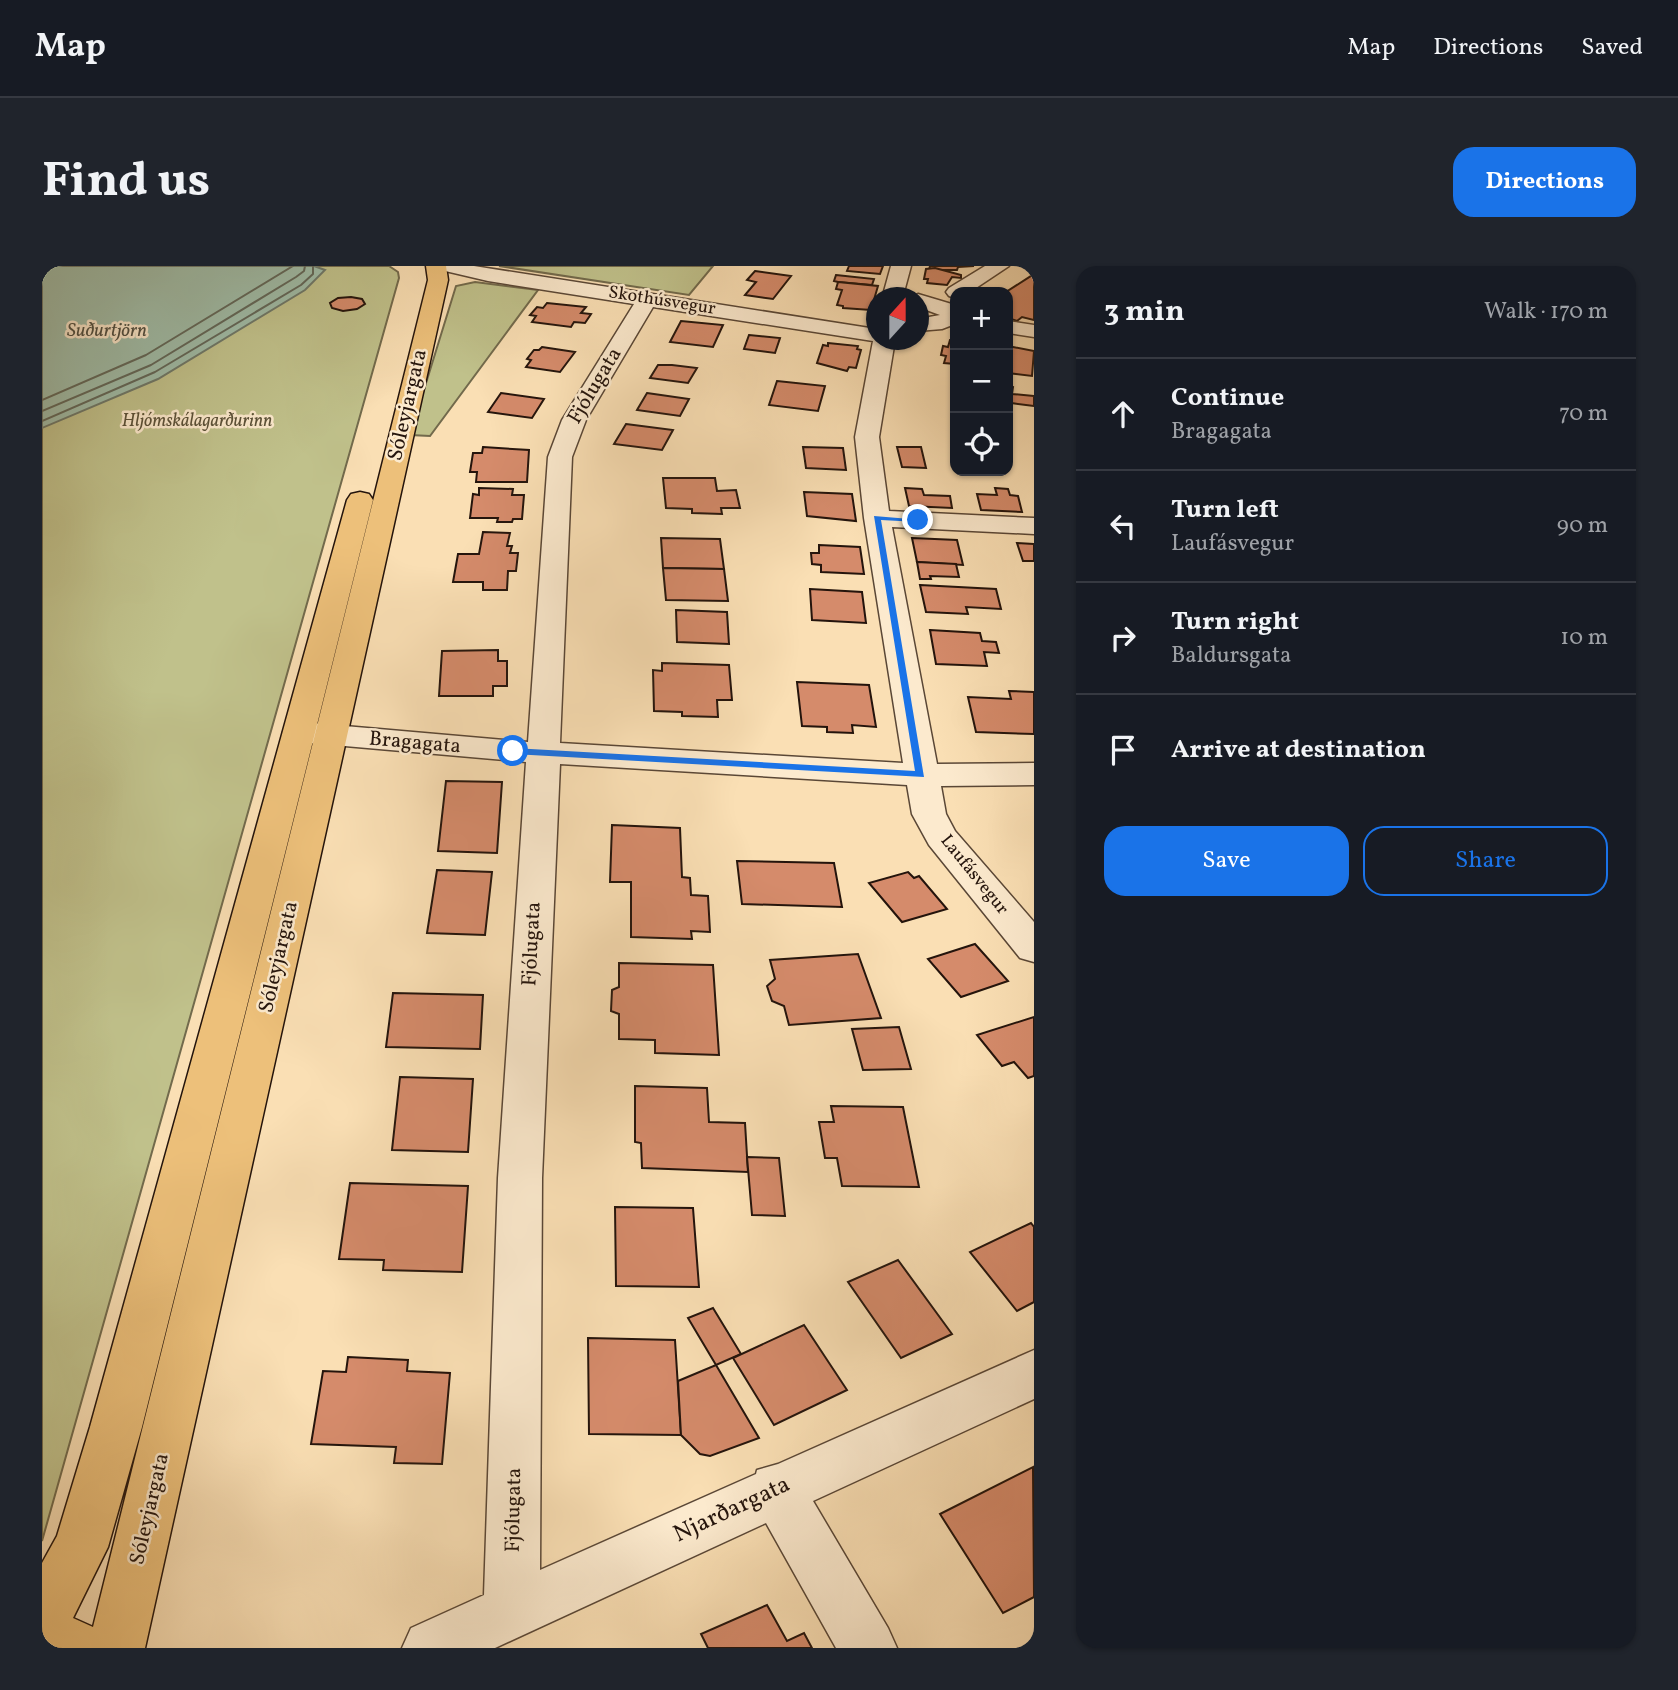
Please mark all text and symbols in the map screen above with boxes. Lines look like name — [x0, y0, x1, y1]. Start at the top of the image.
text: Map — [35, 25, 106, 71]
text: Map — [1347, 31, 1395, 65]
text: Directions — [1433, 31, 1543, 65]
text: Saved — [1581, 31, 1643, 65]
button: Directions — [1453, 147, 1636, 217]
text: Find us — [42, 148, 210, 217]
street label: Skothúsvegur — [607, 280, 718, 322]
north arrow — [866, 287, 929, 350]
map controls — [950, 287, 1013, 476]
button: + — [950, 287, 1013, 350]
text: 3 min — [1104, 291, 1185, 333]
text: Walk · 170 m — [1484, 296, 1608, 328]
water label: Suðurtjörn — [67, 318, 147, 344]
street label: Fjólugata — [561, 342, 629, 430]
street label: Sóleyjargata — [381, 346, 435, 464]
button: − — [950, 350, 1013, 413]
text: Continue — [1171, 380, 1284, 416]
icon: ahead — [1104, 395, 1142, 433]
text: 70 m — [1559, 398, 1608, 430]
park label: Hljómskálagarðurinn — [122, 409, 272, 434]
button: locate — [950, 413, 1013, 476]
text: Bragagata — [1171, 416, 1272, 448]
text: Turn left — [1171, 492, 1279, 528]
route end — [902, 504, 933, 535]
icon: left — [1104, 507, 1142, 545]
text: 90 m — [1557, 510, 1608, 542]
text: Laufásvegur — [1171, 528, 1294, 560]
text: Turn right — [1171, 604, 1299, 640]
icon: right — [1104, 619, 1142, 657]
text: 10 m — [1560, 622, 1608, 654]
text: Baldursgata — [1171, 640, 1291, 672]
street label: Bragagata — [368, 725, 462, 761]
icon: arrive — [1104, 731, 1142, 769]
text: Arrive at destination — [1171, 732, 1426, 768]
route start — [497, 735, 528, 766]
button: Save — [1104, 826, 1349, 896]
button: Share — [1363, 826, 1608, 896]
street label: Laufásvegur — [934, 830, 1014, 921]
street label: Sóleyjargata — [252, 898, 306, 1016]
street label: Fjólugata — [515, 901, 549, 987]
street label: Sóleyjargata — [123, 1450, 177, 1568]
street label: Fjólugata — [499, 1467, 529, 1553]
street label: Njarðargata — [668, 1468, 796, 1552]

